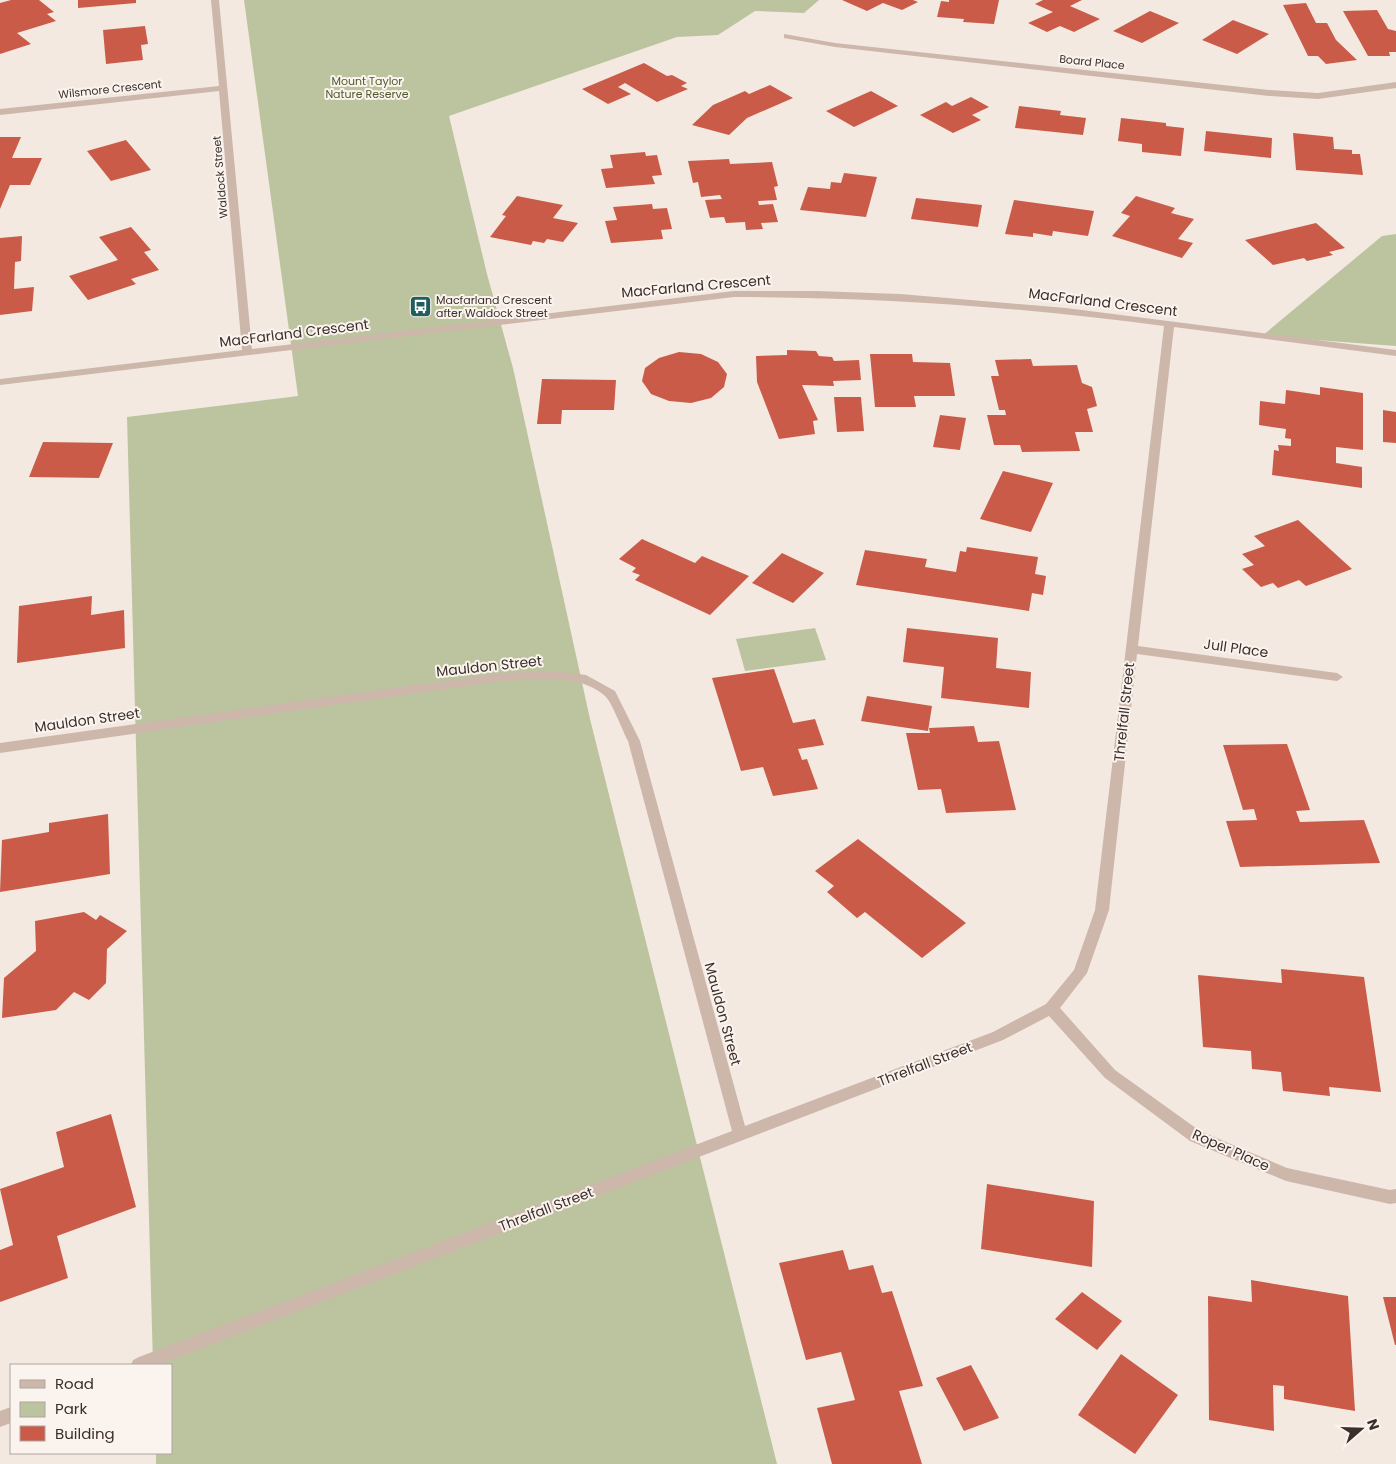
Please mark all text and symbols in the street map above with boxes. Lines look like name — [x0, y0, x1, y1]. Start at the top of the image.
street label: Board Place — [1058, 51, 1126, 73]
park label: Mount Taylor Nature Reserve — [325, 73, 409, 102]
street label: Wilsmore Crescent — [58, 76, 162, 102]
street label: Waldock Street — [208, 135, 232, 219]
street label: MacFarland Crescent — [620, 269, 772, 303]
street label: MacFarland Crescent — [1027, 283, 1179, 321]
place label: Macfarland Crescent after Waldock Street — [436, 292, 552, 321]
bus stop icon: Macfarland Crescent after Waldock Street — [408, 294, 432, 318]
street label: MacFarland Crescent — [218, 314, 370, 352]
street label: Jull Place — [1202, 634, 1270, 662]
street label: Mauldon Street — [435, 651, 543, 681]
street label: Threlfall Street — [1109, 661, 1139, 763]
street label: Mauldon Street — [33, 703, 141, 737]
street label: Mauldon Street — [700, 960, 746, 1068]
street label: Threlfall Street — [875, 1037, 975, 1091]
street label: Roper Place — [1189, 1124, 1273, 1176]
street label: Threlfall Street — [496, 1182, 596, 1236]
legend — [10, 1364, 172, 1454]
text: Road — [55, 1373, 94, 1394]
text: Park — [55, 1398, 87, 1419]
north arrow — [1336, 1404, 1386, 1454]
text: N — [1362, 1416, 1384, 1433]
text: Building — [55, 1423, 115, 1444]

